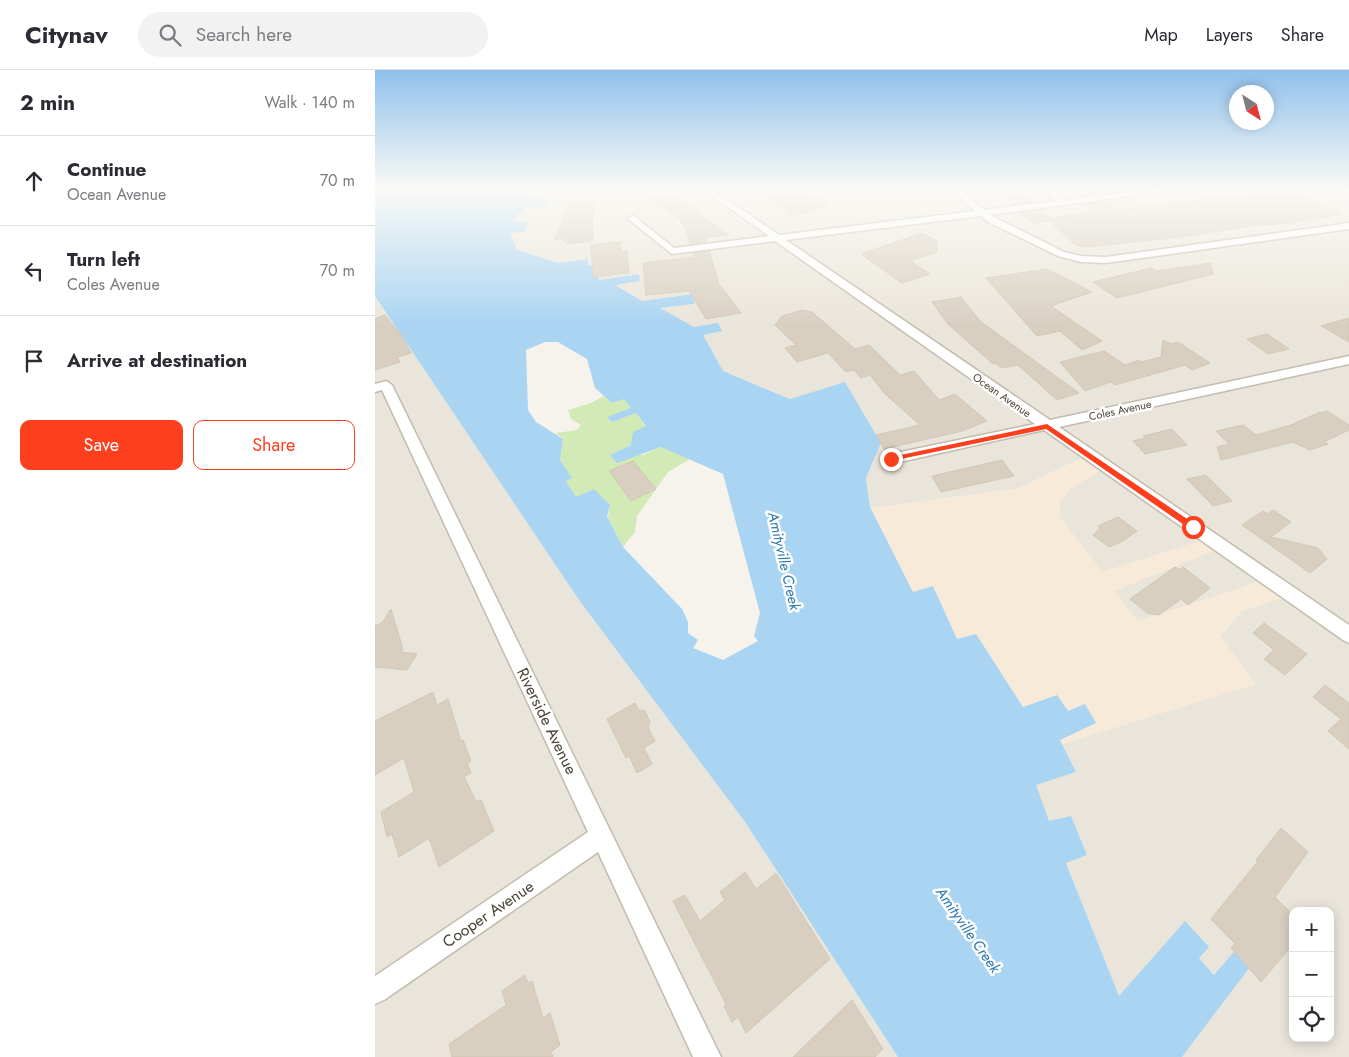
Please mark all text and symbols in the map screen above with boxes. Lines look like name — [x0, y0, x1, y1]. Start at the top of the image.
search box — [138, 12, 488, 57]
text: Citynav — [25, 17, 108, 52]
icon: search — [156, 21, 184, 49]
text: Search here — [196, 21, 292, 48]
text: Map — [1144, 22, 1178, 48]
text: Layers — [1206, 22, 1253, 48]
text: Share — [1281, 22, 1324, 48]
north arrow — [1229, 85, 1274, 130]
text: 2 min — [20, 88, 75, 118]
text: Walk · 140 m — [265, 91, 355, 114]
text: Continue — [67, 156, 146, 183]
icon: ahead — [20, 167, 48, 195]
text: 70 m — [320, 169, 355, 192]
text: Ocean Avenue — [67, 183, 166, 206]
text: Turn left — [67, 246, 140, 273]
icon: left — [20, 257, 48, 285]
text: 70 m — [320, 259, 355, 282]
text: Coles Avenue — [67, 273, 160, 296]
icon: arrive — [20, 347, 48, 375]
text: Arrive at destination — [67, 347, 247, 374]
street label: Ocean Avenue — [969, 369, 1035, 421]
street label: Coles Avenue — [1087, 395, 1153, 424]
button: Save — [20, 420, 183, 470]
button: Share — [193, 420, 355, 470]
route end — [880, 448, 903, 471]
water label: Amityville Creek — [762, 509, 806, 613]
route start — [1182, 516, 1205, 539]
street label: Riverside Avenue — [511, 664, 583, 778]
street label: Cooper Avenue — [438, 875, 538, 953]
water label: Amityville Creek — [930, 882, 1006, 978]
map controls — [1289, 907, 1334, 1042]
button: + — [1289, 907, 1334, 952]
button: − — [1289, 952, 1334, 997]
button: locate — [1289, 997, 1334, 1042]

